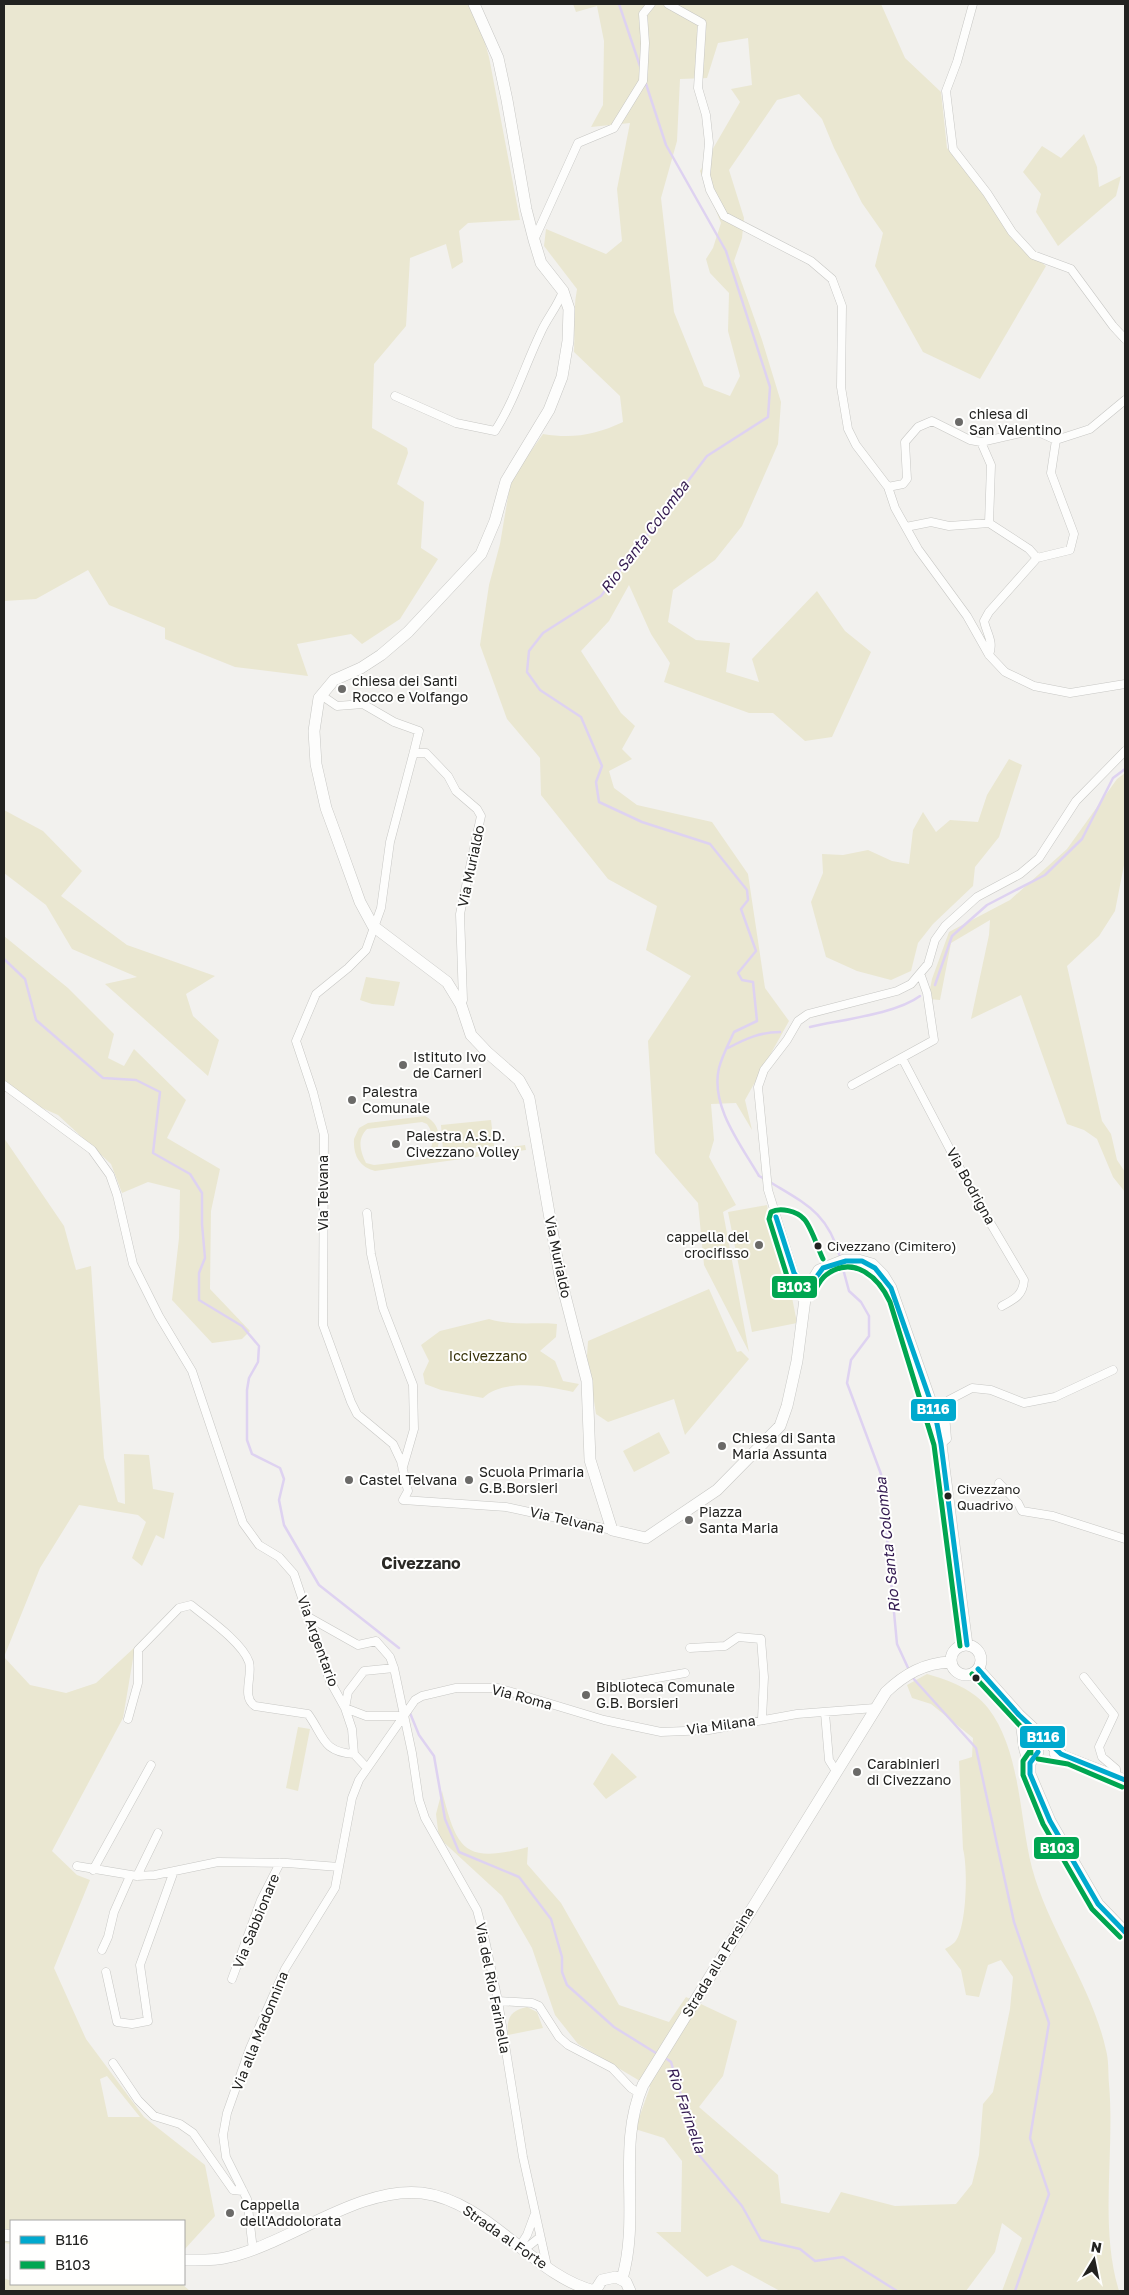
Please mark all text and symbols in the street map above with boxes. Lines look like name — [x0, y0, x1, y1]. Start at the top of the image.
place label: chiesa di San Valentino — [969, 405, 1062, 438]
marker: chiesa di San Valentino — [953, 416, 965, 428]
water label: Rio Santa Colomba — [596, 476, 693, 596]
place label: chiesa dei Santi Rocco e Volfango — [352, 672, 468, 705]
marker: chiesa dei Santi Rocco e Volfango — [336, 683, 348, 695]
street label: Via Murialdo — [454, 823, 488, 909]
place label: Istituto Ivo de Carneri — [413, 1048, 486, 1081]
marker: Istituto Ivo de Carneri — [397, 1059, 409, 1071]
place label: Palestra Comunale — [362, 1083, 430, 1116]
marker: Palestra Comunale — [346, 1094, 358, 1106]
place label: Palestra A.S.D. Civezzano Volley — [406, 1127, 519, 1160]
marker: Palestra A.S.D. Civezzano Volley — [390, 1138, 402, 1150]
street label: Via Bodrigna — [943, 1144, 1000, 1227]
street label: Via Telvana — [314, 1155, 331, 1231]
street label: Via Murialdo — [541, 1214, 575, 1300]
place label: cappella del crocifisso — [667, 1228, 749, 1261]
place label: Civezzano (Cimitero) — [827, 1238, 956, 1254]
marker: cappella del crocifisso — [753, 1239, 765, 1251]
marker: Civezzano (Cimitero) — [813, 1241, 823, 1251]
line badge: B103 — [771, 1275, 818, 1299]
text: B103 — [777, 1278, 811, 1295]
park label: Iccivezzano — [449, 1347, 527, 1364]
line badge: B116 — [910, 1398, 957, 1422]
text: B116 — [916, 1400, 950, 1417]
place label: Chiesa di Santa Maria Assunta — [732, 1429, 836, 1462]
marker: Chiesa di Santa Maria Assunta — [716, 1440, 728, 1452]
place label: Scuola Primaria G.B.Borsieri — [479, 1463, 584, 1496]
place label: Castel Telvana — [359, 1471, 457, 1488]
marker: Castel Telvana — [343, 1474, 355, 1486]
marker: Scuola Primaria G.B.Borsieri — [463, 1474, 475, 1486]
water label: Rio Santa Colomba — [871, 1476, 903, 1614]
place label: Civezzano Quadrivo — [957, 1481, 1021, 1513]
marker: Civezzano Quadrivo — [943, 1491, 953, 1501]
street label: Via Telvana — [528, 1503, 606, 1536]
place label: Piazza Santa Maria — [699, 1503, 778, 1536]
marker: Piazza Santa Maria — [683, 1514, 695, 1526]
district label: Civezzano — [381, 1553, 461, 1573]
street label: Via Argentario — [294, 1593, 343, 1689]
unlabelled marker — [971, 1673, 981, 1683]
place label: Biblioteca Comunale G.B. Borsieri — [596, 1678, 735, 1711]
street label: Via Roma — [490, 1680, 555, 1713]
marker: Biblioteca Comunale G.B. Borsieri — [580, 1689, 592, 1701]
street label: Via Milana — [685, 1711, 756, 1738]
line badge: B116 — [1019, 1725, 1066, 1749]
text: B116 — [1026, 1728, 1060, 1745]
place label: Carabinieri di Civezzano — [867, 1755, 951, 1788]
marker: Carabinieri di Civezzano — [851, 1766, 863, 1778]
line badge: B103 — [1033, 1836, 1080, 1860]
text: B103 — [1040, 1839, 1074, 1856]
street label: Via Sabbionare — [229, 1871, 282, 1971]
street label: Strada alla Fersina — [678, 1904, 757, 2020]
street label: Via del Rio Farinella — [472, 1921, 515, 2055]
street label: Via alla Madonnina — [228, 1969, 291, 2093]
water label: Rio Farinella — [664, 2064, 710, 2156]
place label: Cappella dell'Addolorata — [240, 2196, 341, 2229]
street label: Strada al Forte — [460, 2201, 551, 2272]
marker: Cappella dell'Addolorata — [224, 2207, 236, 2219]
legend — [10, 2220, 185, 2285]
text: B116 — [55, 2230, 89, 2248]
north arrow — [1069, 2235, 1119, 2285]
text: N — [1090, 2237, 1103, 2256]
text: B103 — [55, 2255, 90, 2273]

